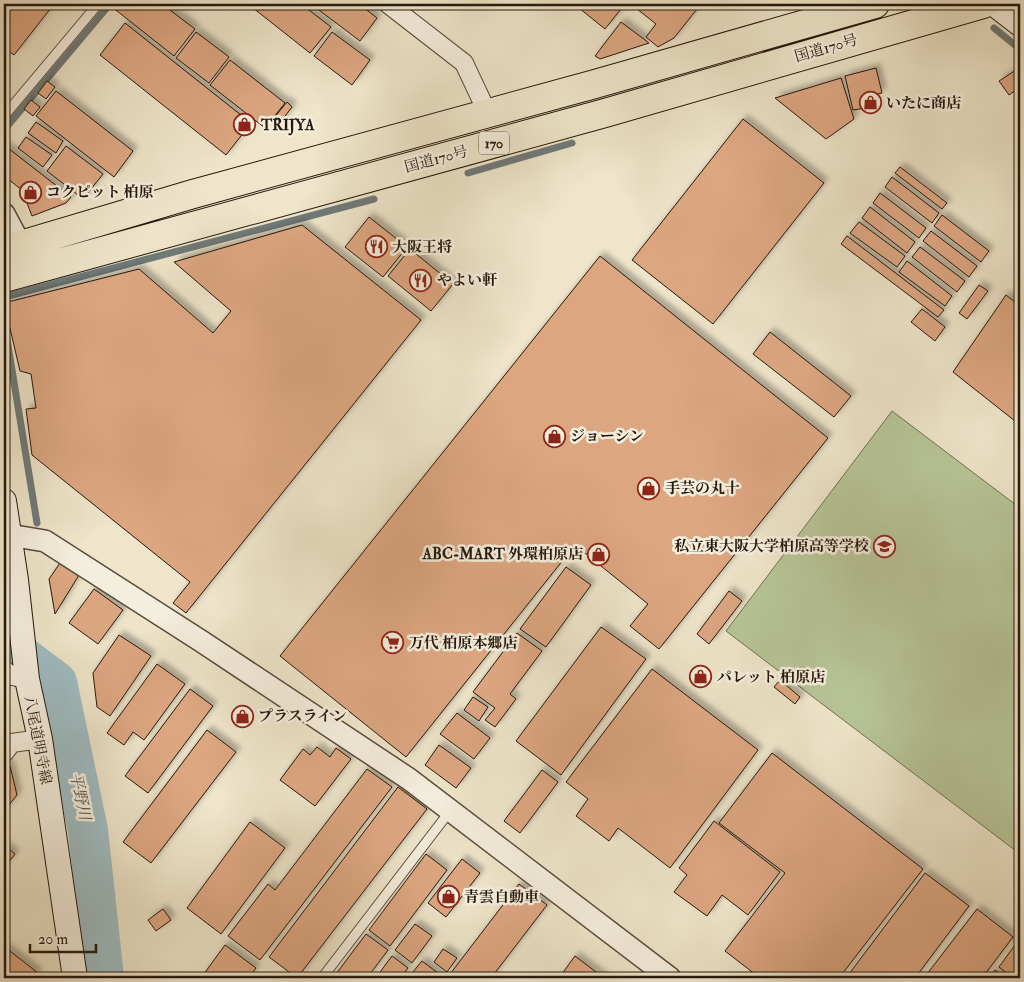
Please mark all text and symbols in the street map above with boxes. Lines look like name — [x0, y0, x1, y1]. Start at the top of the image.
street label: 国道170号 — [792, 30, 860, 67]
shop icon: いたに商店 — [858, 91, 882, 115]
place label: いたに商店 — [886, 94, 961, 113]
shop icon: TRIJYA — [233, 113, 257, 137]
place label: TRIJYA — [260, 116, 315, 136]
road number: 170 — [479, 132, 509, 154]
street label: 国道170号 — [402, 142, 470, 177]
shop icon: コクピット 柏原 — [18, 180, 42, 204]
place label: コクピット 柏原 — [46, 183, 154, 202]
restaurant icon: 大阪王将 — [364, 235, 388, 259]
place label: 大阪王将 — [392, 238, 452, 257]
restaurant icon: やよい軒 — [409, 268, 433, 292]
place label: やよい軒 — [437, 271, 498, 290]
shop icon: ジョーシン — [542, 424, 566, 448]
place label: ジョーシン — [570, 427, 644, 446]
shop icon: 手芸の丸十 — [637, 476, 661, 500]
place label: 手芸の丸十 — [665, 479, 740, 498]
school or university icon: 私立東大阪大学柏原高等学校 — [873, 534, 897, 558]
place label: 私立東大阪大学柏原高等学校 — [674, 537, 869, 556]
shop icon: ABC-MART 外環柏原店 — [587, 542, 611, 566]
place label: ABC-MART 外環柏原店 — [422, 545, 583, 564]
supermarket icon: 万代 柏原本郷店 — [381, 631, 405, 655]
place label: 万代 柏原本郷店 — [409, 634, 517, 653]
shop icon: パレット 柏原店 — [689, 665, 713, 689]
place label: パレット 柏原店 — [717, 668, 825, 687]
street label: 八尾道明寺線 — [20, 694, 55, 786]
shop icon: プラスライン — [230, 704, 254, 728]
place label: プラスライン — [258, 707, 347, 726]
water label: 平野川 — [65, 771, 95, 824]
shop icon: 青雲自動車 — [436, 885, 460, 909]
place label: 青雲自動車 — [464, 888, 539, 907]
scale bar — [30, 922, 96, 954]
text: 20 m — [38, 930, 68, 949]

